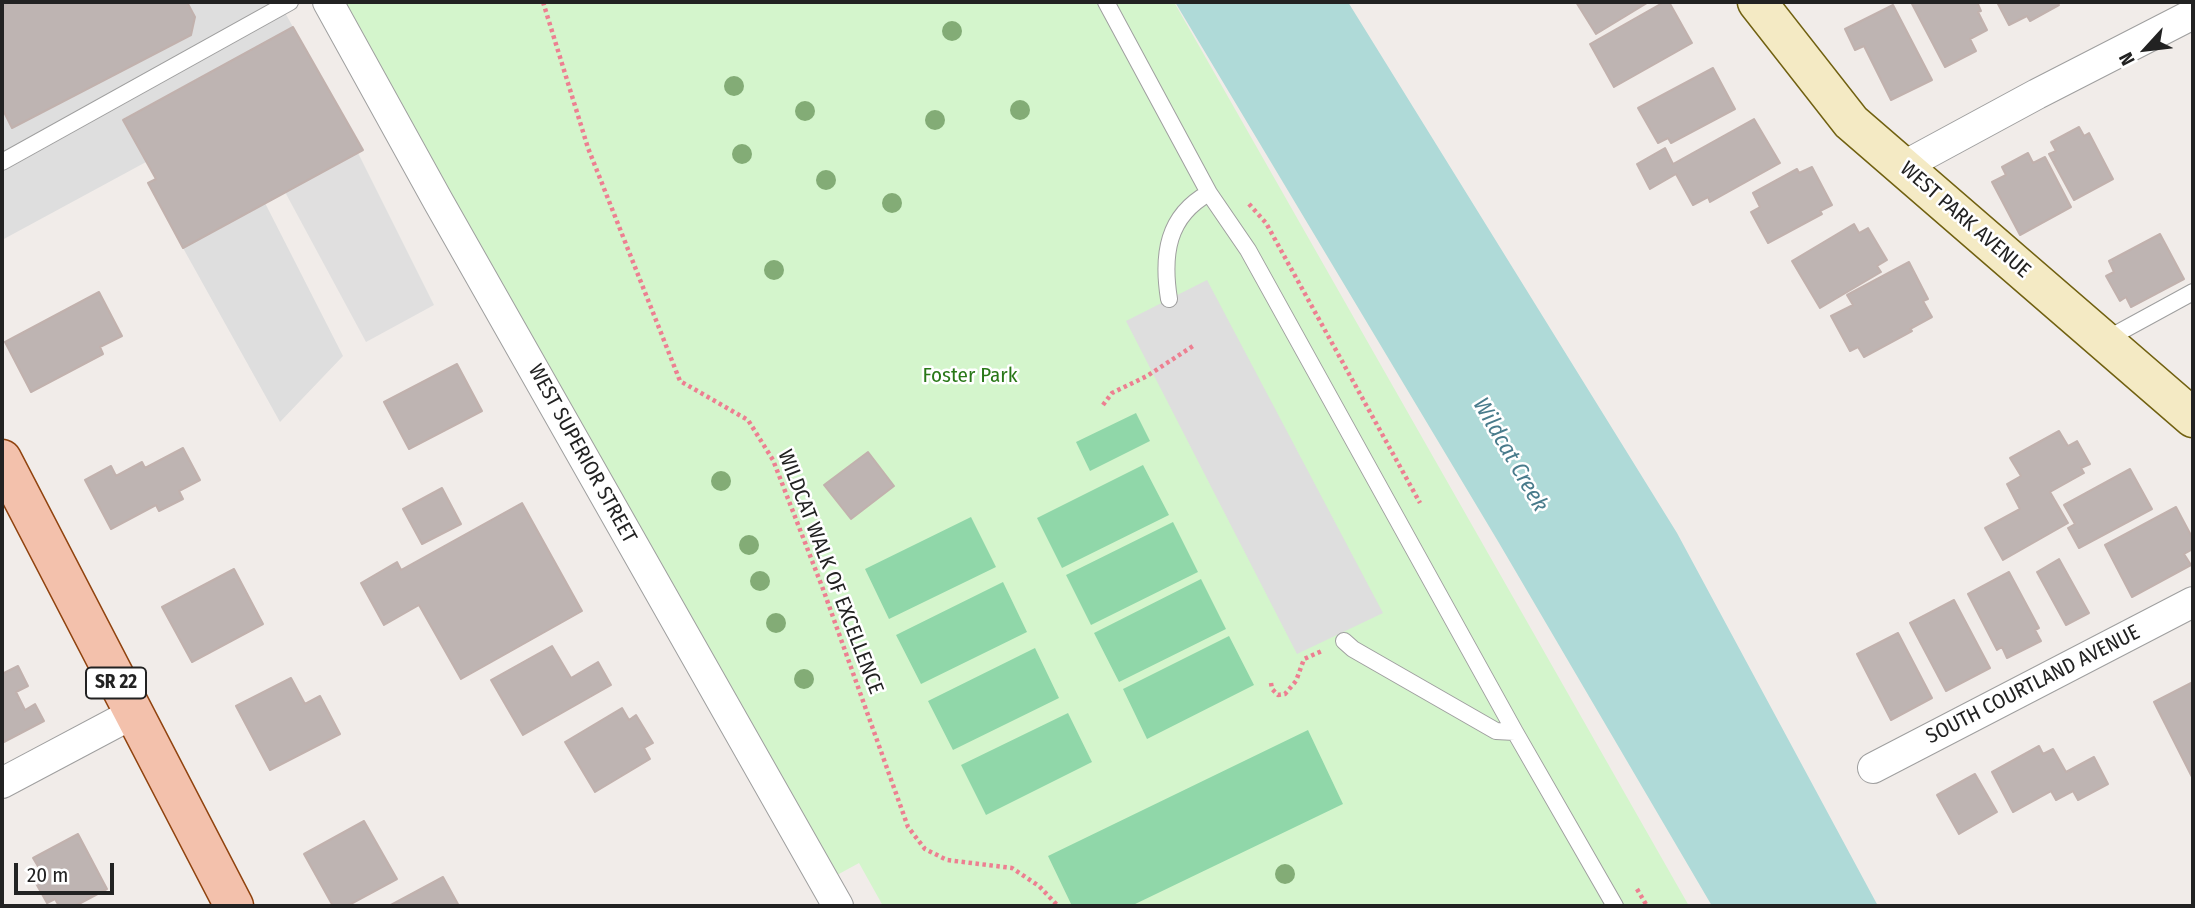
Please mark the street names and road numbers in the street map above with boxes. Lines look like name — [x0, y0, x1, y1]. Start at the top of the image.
street label: WEST PARK AVENUE — [1895, 157, 2035, 283]
street label: WEST SUPERIOR STREET — [522, 360, 642, 548]
street label: WILDCAT WALK OF EXCELLENCE — [772, 446, 888, 698]
street label: SOUTH COURTLAND AVENUE — [1922, 620, 2144, 750]
road number: SR 22 — [86, 668, 146, 698]

